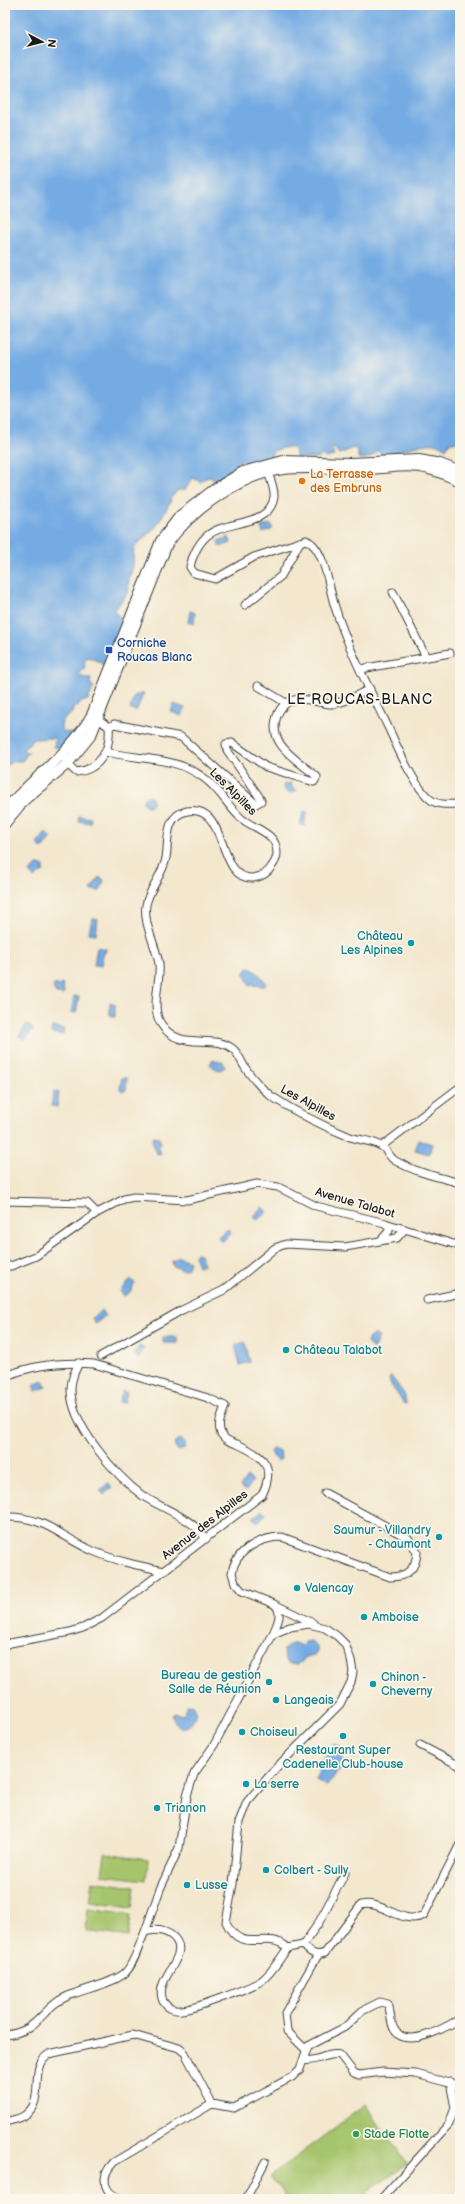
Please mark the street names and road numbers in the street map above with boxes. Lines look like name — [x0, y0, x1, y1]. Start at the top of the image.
street label: Les Alpilles — [206, 765, 260, 819]
street label: Les Alpilles — [278, 1082, 338, 1124]
street label: Avenue Talabot — [313, 1184, 397, 1222]
street label: Avenue des Alpilles — [159, 1487, 251, 1563]

